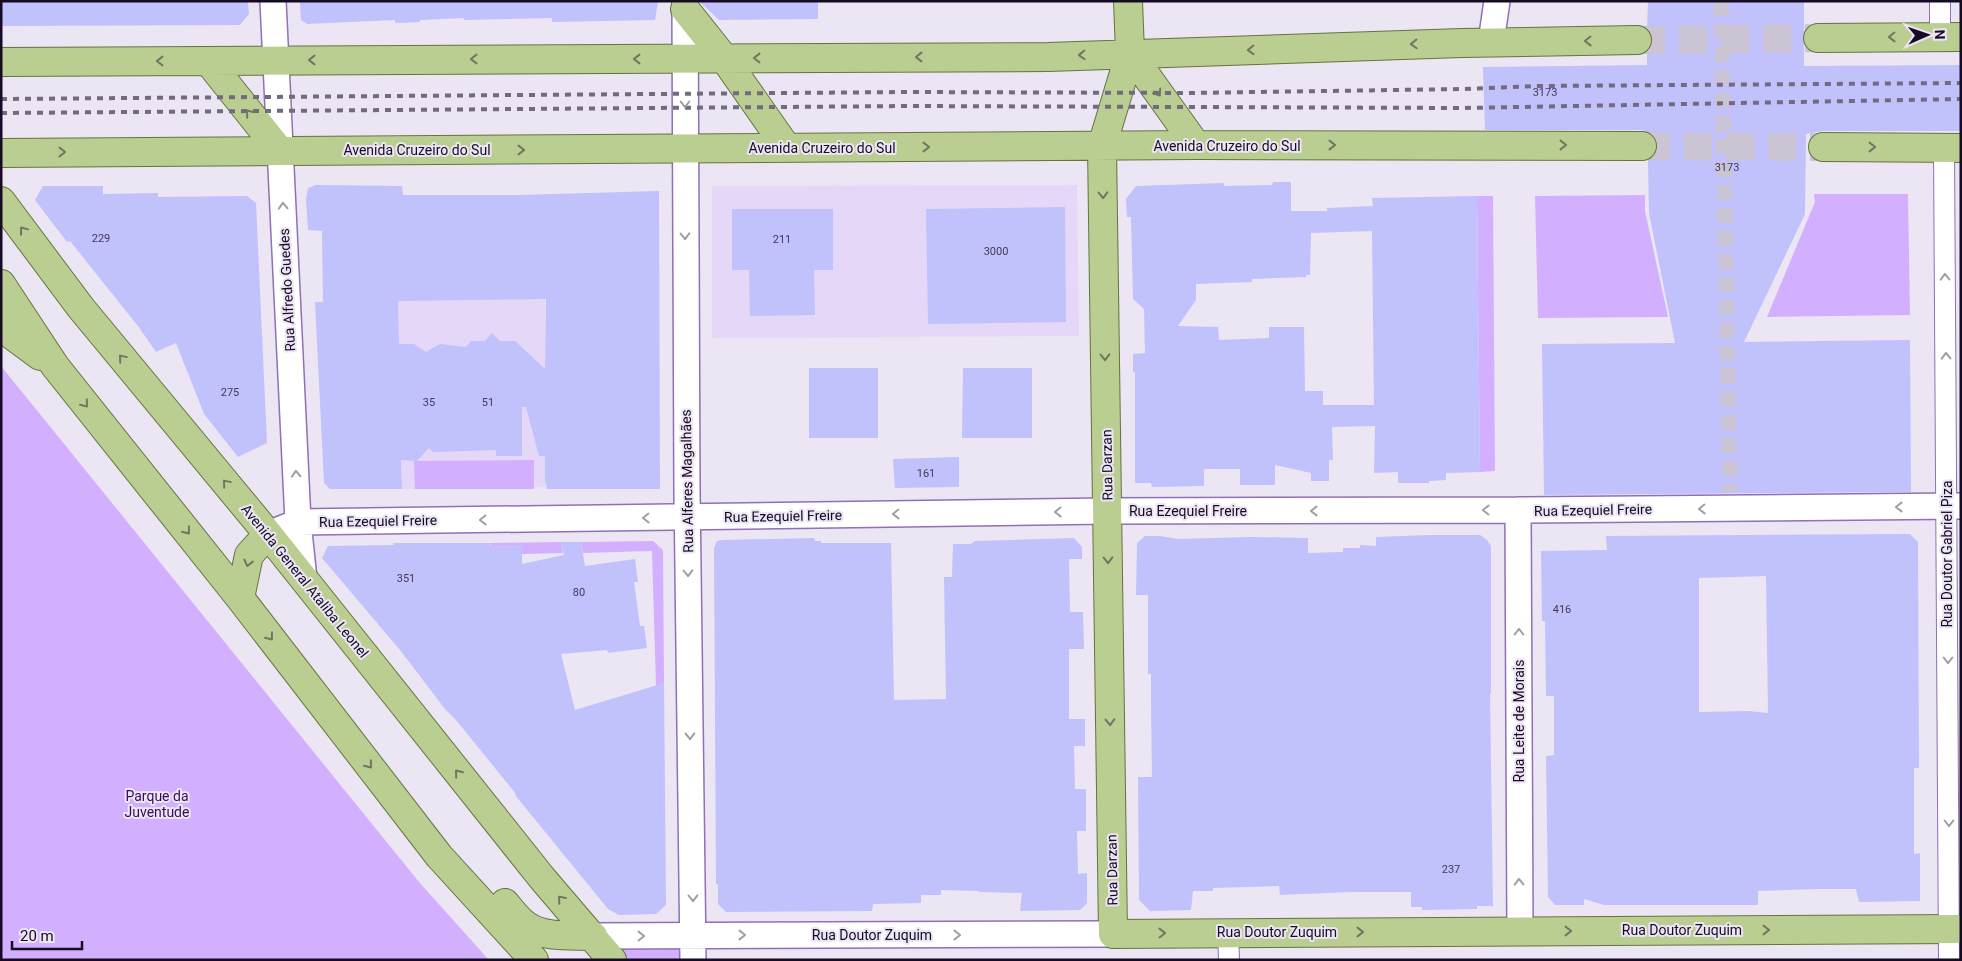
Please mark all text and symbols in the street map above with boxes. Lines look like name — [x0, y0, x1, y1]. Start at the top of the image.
north arrow — [1902, 10, 1952, 60]
text: N — [1932, 29, 1948, 40]
one-way arrow — [1887, 32, 1895, 42]
one-way arrow — [1584, 36, 1592, 46]
one-way arrow — [1409, 39, 1417, 50]
one-way arrow — [1247, 45, 1254, 55]
one-way arrow — [1077, 50, 1085, 61]
one-way arrow — [915, 52, 922, 62]
one-way arrow — [752, 53, 760, 63]
one-way arrow — [470, 54, 478, 65]
one-way arrow — [633, 54, 640, 64]
one-way arrow — [308, 55, 316, 65]
one-way arrow — [155, 56, 163, 66]
house number: 3173 — [1533, 86, 1557, 99]
one-way arrow — [1152, 88, 1162, 97]
one-way arrow — [680, 100, 690, 108]
one-way arrow — [246, 110, 254, 119]
street label: Avenida Cruzeiro do Sul — [1153, 138, 1301, 154]
street label: Avenida Cruzeiro do Sul — [748, 140, 896, 156]
one-way arrow — [1328, 140, 1336, 150]
one-way arrow — [1560, 140, 1567, 150]
street label: Avenida Cruzeiro do Sul — [343, 142, 491, 158]
one-way arrow — [922, 142, 930, 152]
one-way arrow — [1868, 142, 1876, 152]
one-way arrow — [518, 145, 525, 155]
one-way arrow — [58, 147, 66, 157]
house number: 3173 — [1715, 161, 1739, 174]
one-way arrow — [1097, 191, 1108, 199]
one-way arrow — [277, 202, 288, 210]
one-way arrow — [20, 227, 28, 236]
street label: Rua Alfredo Guedes — [276, 228, 298, 352]
house number: 229 — [92, 232, 110, 245]
one-way arrow — [680, 232, 690, 240]
house number: 211 — [773, 233, 791, 246]
house number: 3000 — [984, 245, 1008, 258]
one-way arrow — [1940, 272, 1950, 280]
one-way arrow — [1941, 352, 1951, 360]
one-way arrow — [1100, 354, 1110, 362]
one-way arrow — [120, 355, 128, 364]
house number: 275 — [221, 386, 239, 399]
house number: 35 — [423, 396, 435, 409]
house number: 51 — [482, 396, 494, 409]
one-way arrow — [80, 398, 89, 407]
street label: Rua Alferes Magalhães — [678, 409, 696, 553]
street label: Rua Darzan — [1098, 429, 1116, 501]
house number: 161 — [917, 467, 935, 480]
one-way arrow — [290, 469, 301, 477]
one-way arrow — [223, 480, 232, 489]
street label: Rua Doutor Gabriel Piza — [1939, 480, 1955, 628]
street label: Avenida General Ataliba Leonel — [238, 501, 372, 661]
street label: Rua Ezequiel Freire — [1534, 501, 1652, 519]
one-way arrow — [1894, 502, 1902, 512]
street label: Rua Ezequiel Freire — [1129, 503, 1247, 519]
one-way arrow — [1697, 504, 1705, 514]
one-way arrow — [1310, 505, 1318, 516]
one-way arrow — [1482, 505, 1490, 515]
street label: Rua Ezequiel Freire — [724, 507, 842, 525]
one-way arrow — [1054, 507, 1062, 517]
one-way arrow — [892, 509, 900, 519]
street label: Rua Ezequiel Freire — [319, 512, 437, 530]
one-way arrow — [642, 512, 650, 523]
one-way arrow — [479, 515, 487, 525]
one-way arrow — [181, 525, 189, 534]
one-way arrow — [1103, 556, 1113, 564]
one-way arrow — [243, 558, 254, 567]
one-way arrow — [683, 570, 693, 578]
house number: 351 — [397, 572, 415, 585]
house number: 80 — [573, 586, 585, 599]
house number: 416 — [1553, 603, 1571, 616]
one-way arrow — [1514, 628, 1524, 636]
one-way arrow — [264, 631, 273, 641]
one-way arrow — [1943, 657, 1953, 665]
street label: Rua Leite de Morais — [1511, 660, 1527, 783]
one-way arrow — [1105, 719, 1115, 727]
one-way arrow — [685, 732, 696, 740]
one-way arrow — [364, 759, 372, 768]
one-way arrow — [456, 770, 464, 779]
park label: Parque da Juventude — [125, 788, 189, 820]
one-way arrow — [1944, 820, 1954, 827]
street label: Rua Darzan — [1103, 834, 1121, 906]
house number: 237 — [1442, 863, 1460, 876]
one-way arrow — [1514, 878, 1524, 886]
one-way arrow — [688, 895, 698, 903]
one-way arrow — [557, 896, 566, 905]
scale bar — [12, 918, 82, 950]
street label: Rua Doutor Zuquim — [1622, 922, 1742, 938]
street label: Rua Doutor Zuquim — [1217, 924, 1337, 940]
one-way arrow — [1762, 925, 1770, 935]
one-way arrow — [1356, 926, 1364, 937]
one-way arrow — [1565, 926, 1573, 936]
text: 20 m — [20, 927, 54, 945]
street label: Rua Doutor Zuquim — [812, 927, 932, 943]
one-way arrow — [1158, 928, 1166, 938]
one-way arrow — [738, 930, 746, 940]
one-way arrow — [954, 930, 961, 940]
one-way arrow — [638, 931, 646, 941]

